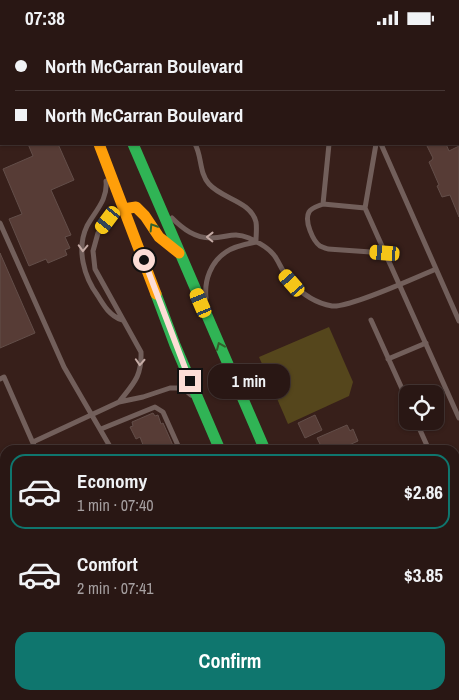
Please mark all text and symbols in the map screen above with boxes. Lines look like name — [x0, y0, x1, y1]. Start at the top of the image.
text: 07:38 — [25, 5, 65, 31]
text: North McCarran Boulevard — [45, 53, 243, 79]
text: North McCarran Boulevard — [45, 102, 243, 128]
car — [92, 204, 123, 236]
one-way arrow — [149, 223, 159, 232]
one-way arrow — [205, 232, 213, 242]
one-way arrow — [78, 244, 88, 252]
car — [369, 244, 400, 262]
route start — [133, 249, 155, 271]
car — [276, 267, 307, 299]
car — [188, 286, 213, 320]
one-way arrow — [215, 342, 226, 351]
one-way arrow — [135, 358, 146, 366]
callout: 1 min — [208, 363, 290, 399]
route end — [179, 370, 201, 392]
text: 1 min — [232, 370, 266, 392]
map controls — [399, 385, 444, 430]
button: locate — [399, 385, 444, 430]
text: Economy — [77, 468, 147, 494]
icon: car — [17, 469, 62, 514]
text: $2.86 — [404, 479, 443, 505]
text: 1 min · 07:40 — [77, 494, 154, 516]
text: Comfort — [77, 551, 138, 577]
icon: car — [17, 552, 62, 597]
text: $3.85 — [404, 562, 443, 588]
text: 2 min · 07:41 — [77, 577, 154, 599]
button: Confirm — [15, 632, 445, 690]

